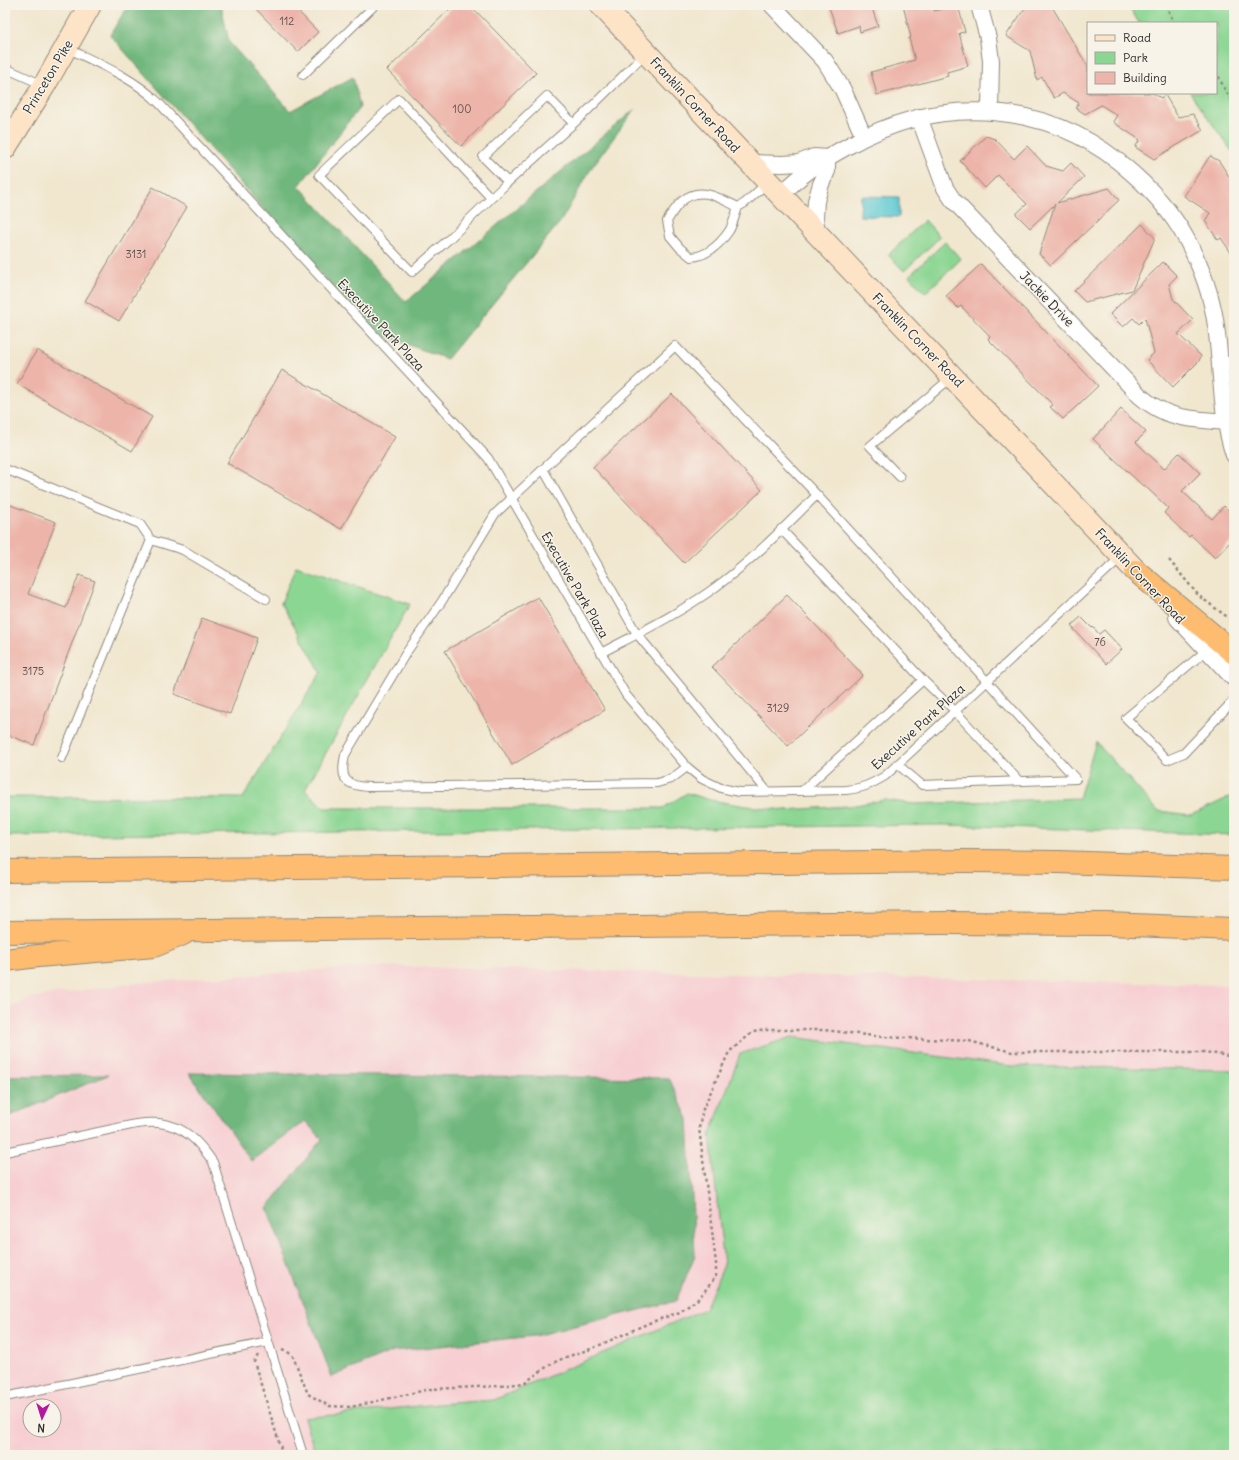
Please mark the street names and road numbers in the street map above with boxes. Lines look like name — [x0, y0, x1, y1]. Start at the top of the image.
street label: Princeton Pike — [19, 37, 77, 117]
street label: Franklin Corner Road — [646, 54, 744, 157]
street label: Jackie Drive — [1016, 268, 1078, 330]
street label: Executive Park Plaza — [334, 275, 428, 375]
street label: Franklin Corner Road — [869, 289, 968, 391]
street label: Franklin Corner Road — [1091, 525, 1189, 628]
street label: Executive Park Plaza — [538, 529, 612, 641]
street label: Executive Park Plaza — [868, 680, 968, 774]

